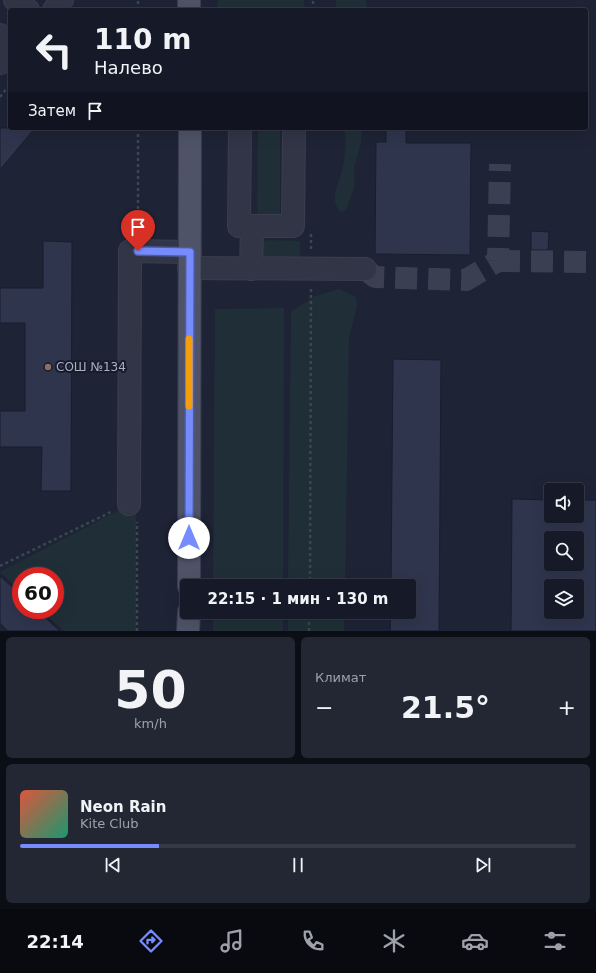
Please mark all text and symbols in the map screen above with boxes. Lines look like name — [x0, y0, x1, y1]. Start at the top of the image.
text: 110 m — [94, 23, 191, 56]
icon: left — [28, 24, 80, 76]
text: Налево — [94, 57, 163, 78]
icon: arrive — [84, 100, 106, 122]
text: Затем — [28, 102, 76, 120]
pin — [121, 210, 155, 251]
icon: arrive — [127, 216, 149, 238]
place label: СОШ №134 — [56, 360, 126, 374]
marker: СОШ №134 — [43, 362, 53, 372]
map controls — [544, 483, 584, 619]
button: sound — [544, 483, 584, 523]
position arrow — [168, 517, 210, 559]
button: search — [544, 531, 584, 571]
speed limit sign: 60 — [12, 567, 64, 619]
button: layers — [544, 579, 584, 619]
text: 22:15 · 1 мин · 130 m — [208, 590, 389, 608]
text: 50 — [114, 660, 187, 720]
text: Климат — [315, 670, 366, 685]
text: 21.5° — [401, 690, 490, 725]
text: − — [315, 695, 333, 720]
text: + — [558, 695, 576, 720]
text: km/h — [134, 716, 167, 731]
text: Neon Rain — [80, 798, 166, 816]
text: Kite Club — [80, 816, 139, 831]
icon: previous — [102, 854, 124, 876]
icon: pause — [287, 854, 309, 876]
icon: next — [472, 854, 494, 876]
icon: directions — [137, 927, 165, 955]
icon: music — [218, 927, 246, 955]
icon: phone — [299, 927, 327, 955]
icon: climate — [380, 927, 408, 955]
icon: car — [461, 927, 489, 955]
icon: filters — [541, 927, 569, 955]
text: 22:14 — [26, 931, 84, 952]

